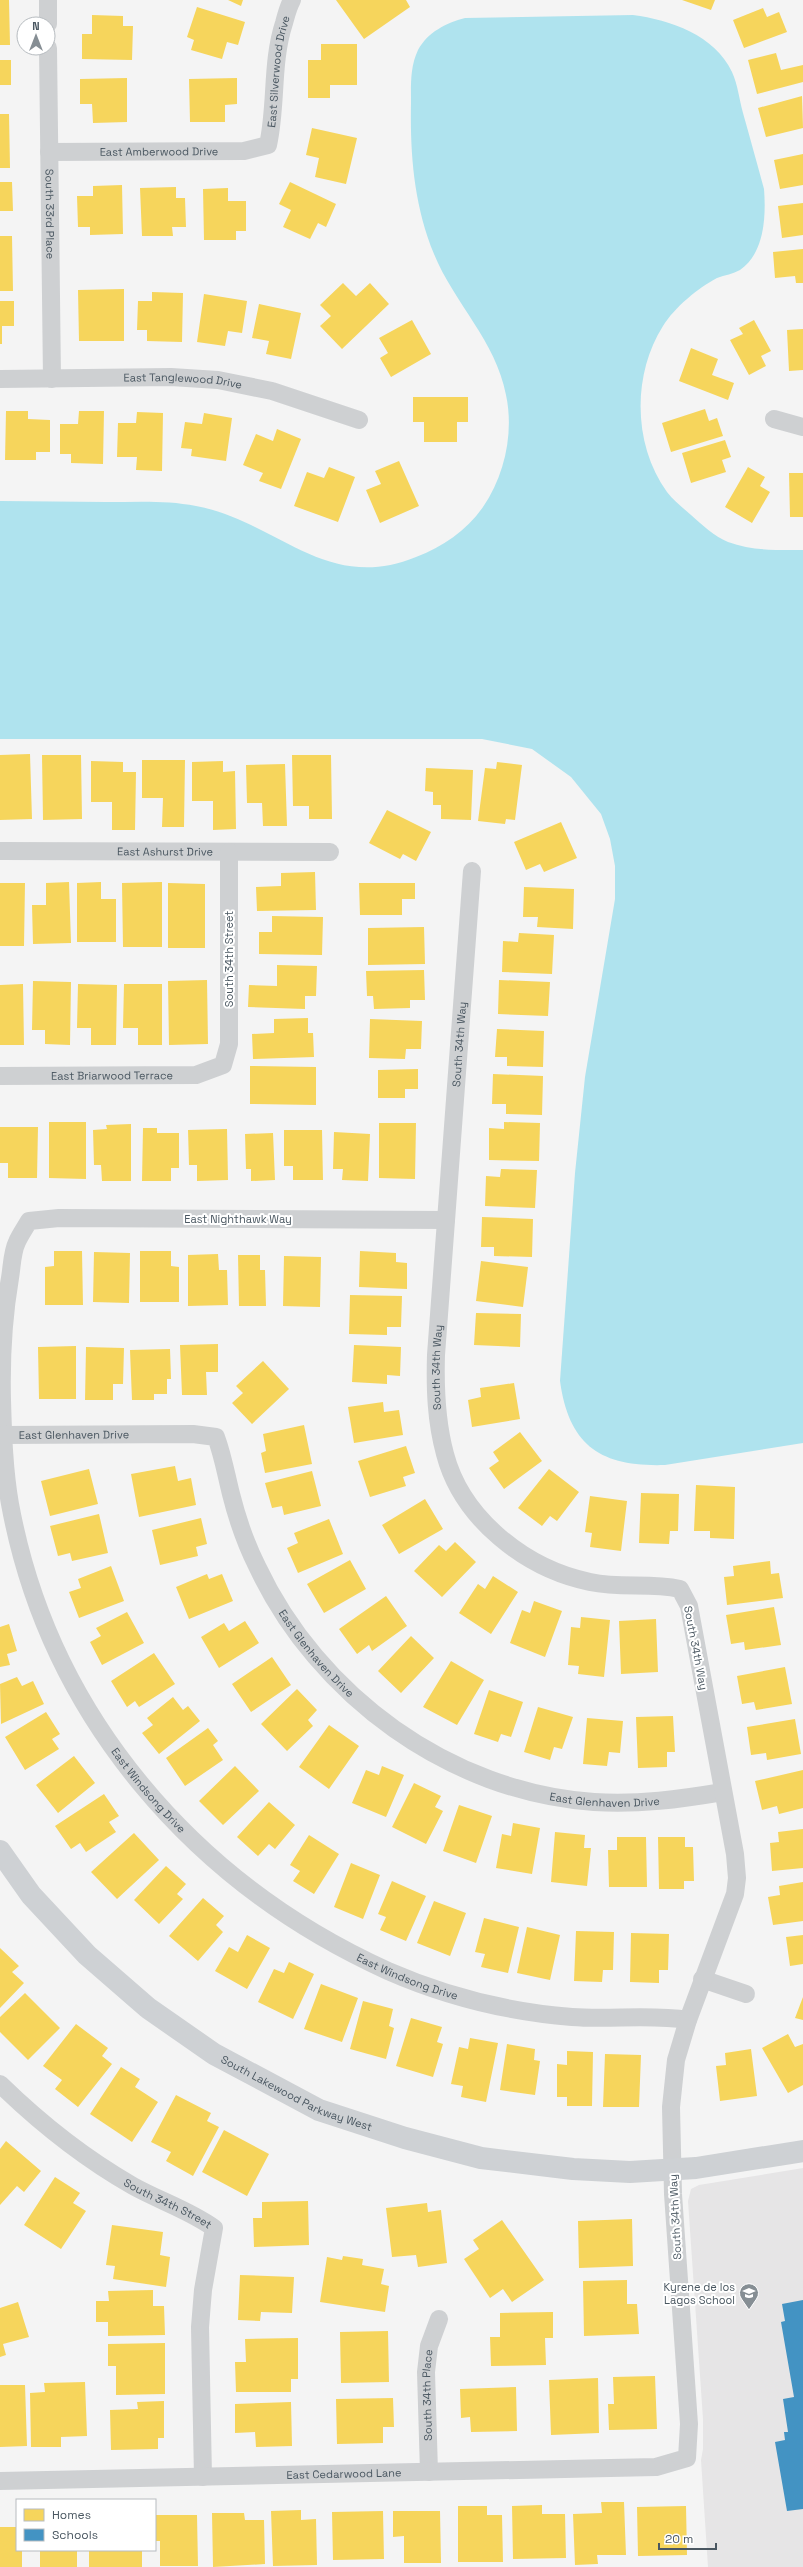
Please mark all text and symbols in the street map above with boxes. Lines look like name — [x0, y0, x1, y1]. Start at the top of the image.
street label: East Silverwood Drive — [264, 14, 293, 128]
north arrow — [16, 16, 56, 56]
text: N — [32, 19, 40, 33]
street label: East Amberwood Drive — [100, 144, 218, 159]
street label: South 33rd Place — [42, 169, 58, 259]
street label: East Tanglewood Drive — [123, 370, 243, 392]
street label: East Ashurst Drive — [117, 844, 213, 859]
street label: South 34th Street — [222, 911, 236, 1007]
street label: South 34th Way — [449, 1001, 469, 1087]
street label: East Briarwood Terrace — [51, 1068, 173, 1083]
street label: East Nighthawk Way — [184, 1212, 292, 1226]
street label: South 34th Way — [429, 1324, 445, 1411]
street label: East Glenhaven Drive — [19, 1427, 129, 1442]
street label: South 34th Way — [681, 1605, 711, 1691]
street label: East Glenhaven Drive — [276, 1607, 357, 1700]
street label: East Windsong Drive — [108, 1745, 189, 1836]
street label: East Glenhaven Drive — [548, 1789, 660, 1810]
street label: East Windsong Drive — [354, 1950, 460, 2003]
street label: South Lakewood Parkway West — [219, 2052, 374, 2134]
street label: South 34th Way — [666, 2174, 684, 2260]
street label: South 34th Street — [121, 2175, 215, 2232]
place label: Kyrene de los Lagos School — [663, 2280, 735, 2307]
school or university icon: Kyrene de los Lagos School — [738, 2282, 760, 2310]
street label: South 34th Place — [419, 2349, 436, 2441]
street label: East Cedarwood Lane — [286, 2465, 402, 2482]
legend — [16, 2499, 156, 2551]
text: Homes — [52, 2507, 91, 2523]
scale bar — [659, 2525, 716, 2551]
text: Schools — [52, 2527, 98, 2543]
text: 20 m — [665, 2531, 693, 2547]

